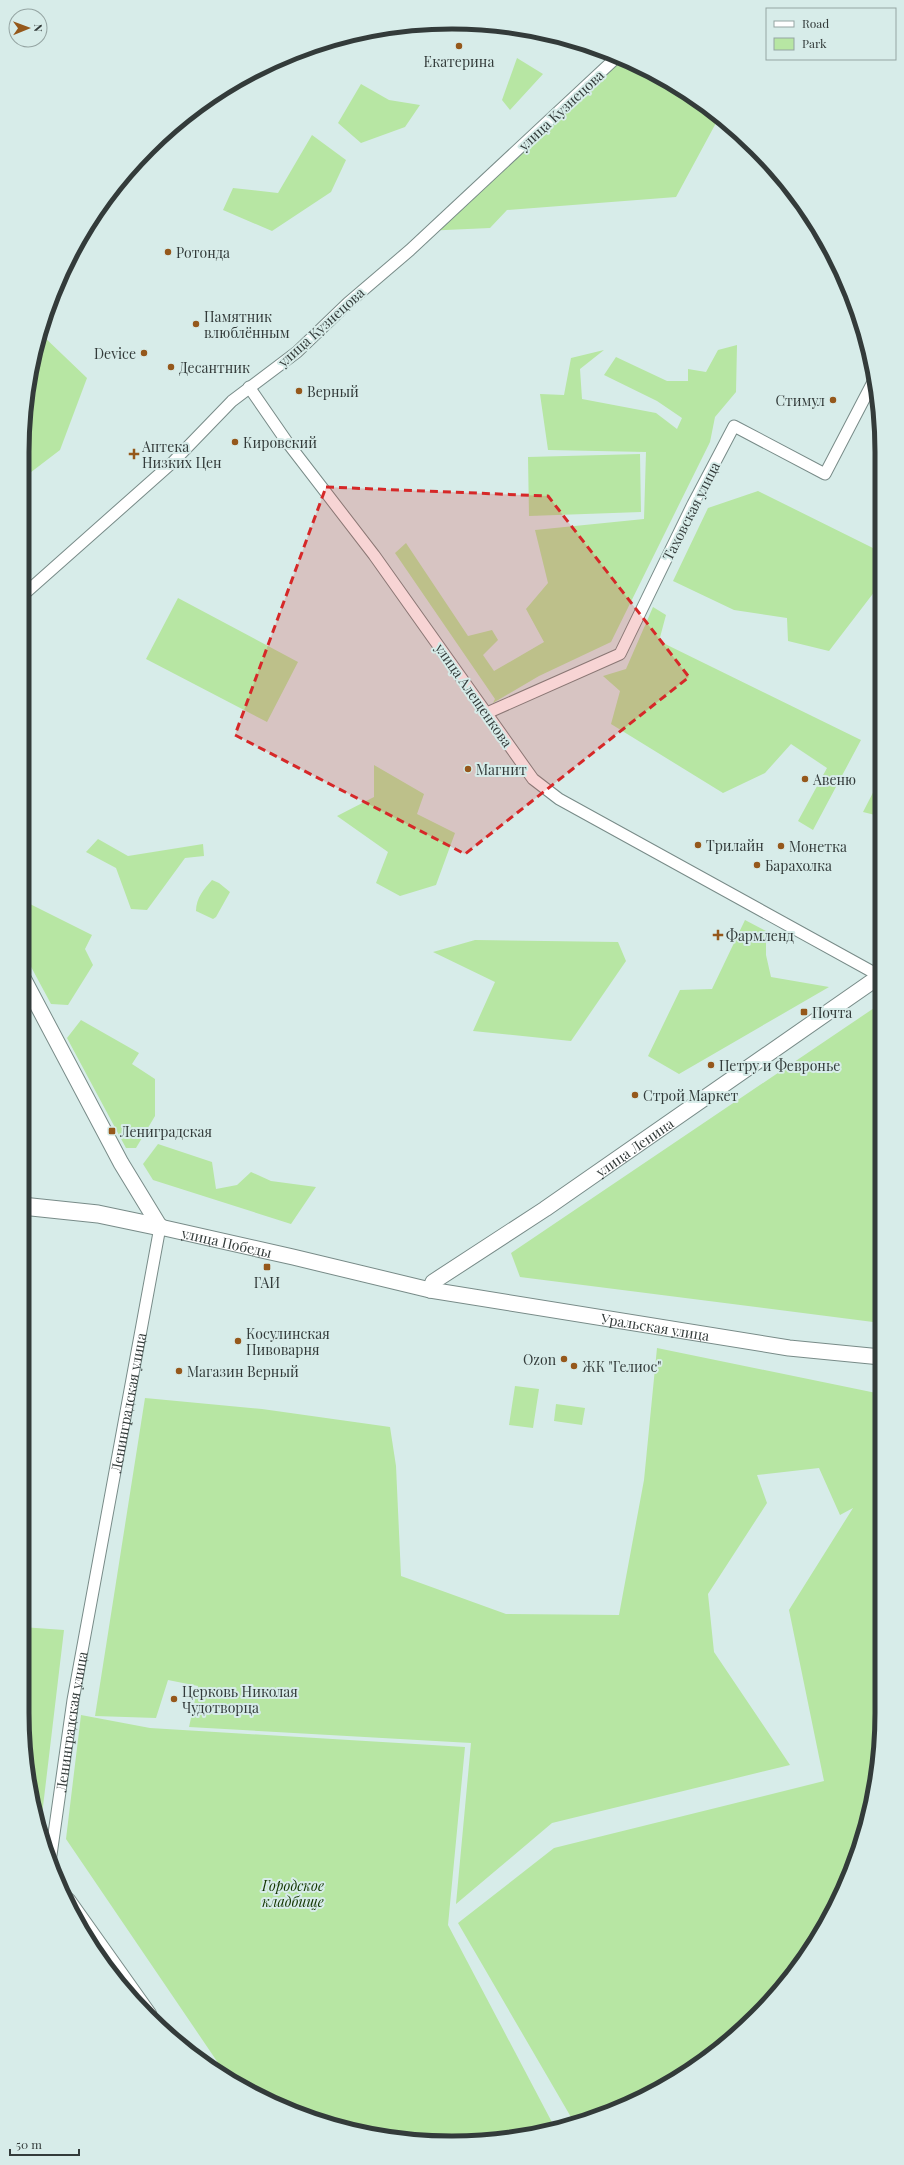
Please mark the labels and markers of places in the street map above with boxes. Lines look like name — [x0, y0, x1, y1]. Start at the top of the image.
marker: Екатерина — [454, 41, 464, 51]
place label: Екатерина — [424, 52, 494, 71]
place label: Ротонда — [176, 243, 230, 262]
marker: Ротонда — [163, 247, 173, 257]
place label: Памятник влюблённым — [204, 307, 290, 342]
marker: Памятник влюблённым — [191, 319, 201, 329]
place label: Device — [94, 344, 136, 363]
marker: Device — [139, 348, 149, 358]
place label: Десантник — [179, 358, 250, 377]
marker: Десантник — [166, 362, 176, 372]
place label: Верный — [307, 382, 359, 401]
marker: Верный — [294, 386, 304, 396]
place label: Стимул — [775, 391, 825, 410]
marker: Стимул — [828, 395, 838, 405]
place label: Кировский — [243, 433, 317, 452]
place label: Аптека Низких Цен — [141, 437, 222, 472]
marker: Кировский — [230, 437, 240, 447]
marker: Аптека Низких Цен — [129, 449, 139, 459]
place label: Магнит — [476, 760, 527, 779]
marker: Магнит — [463, 764, 473, 774]
place label: Авеню — [812, 770, 856, 789]
marker: Авеню — [800, 774, 810, 784]
place label: Трилайн — [706, 836, 764, 855]
place label: Монетка — [789, 837, 847, 856]
marker: Трилайн — [693, 840, 703, 850]
marker: Монетка — [776, 841, 786, 851]
place label: Барахолка — [765, 856, 832, 875]
marker: Барахолка — [752, 860, 762, 870]
place label: Фармленд — [726, 926, 794, 945]
marker: Фармленд — [713, 930, 723, 940]
place label: Почта — [812, 1003, 852, 1022]
marker: Почта — [799, 1007, 809, 1017]
place label: Петру и Февронье — [719, 1056, 840, 1075]
marker: Петру и Февронье — [706, 1060, 716, 1070]
place label: Строй Маркет — [643, 1086, 739, 1105]
marker: Строй Маркет — [630, 1090, 640, 1100]
place label: Лениградская — [119, 1122, 213, 1141]
marker: Лениградская — [107, 1126, 117, 1136]
marker: ГАИ — [262, 1262, 272, 1272]
place label: ГАИ — [254, 1273, 280, 1292]
place label: Косулинская Пивоварня — [246, 1324, 330, 1359]
marker: Косулинская Пивоварня — [233, 1336, 243, 1346]
place label: Ozon — [523, 1350, 557, 1369]
marker: Ozon — [559, 1354, 569, 1364]
place label: ЖК "Гелиос" — [582, 1357, 661, 1376]
marker: ЖК "Гелиос" — [569, 1361, 579, 1371]
place label: Магазин Верный — [187, 1362, 299, 1381]
marker: Магазин Верный — [174, 1366, 184, 1376]
place label: Церковь Николая Чудотворца — [182, 1682, 298, 1717]
marker: Церковь Николая Чудотворца — [169, 1694, 179, 1704]

